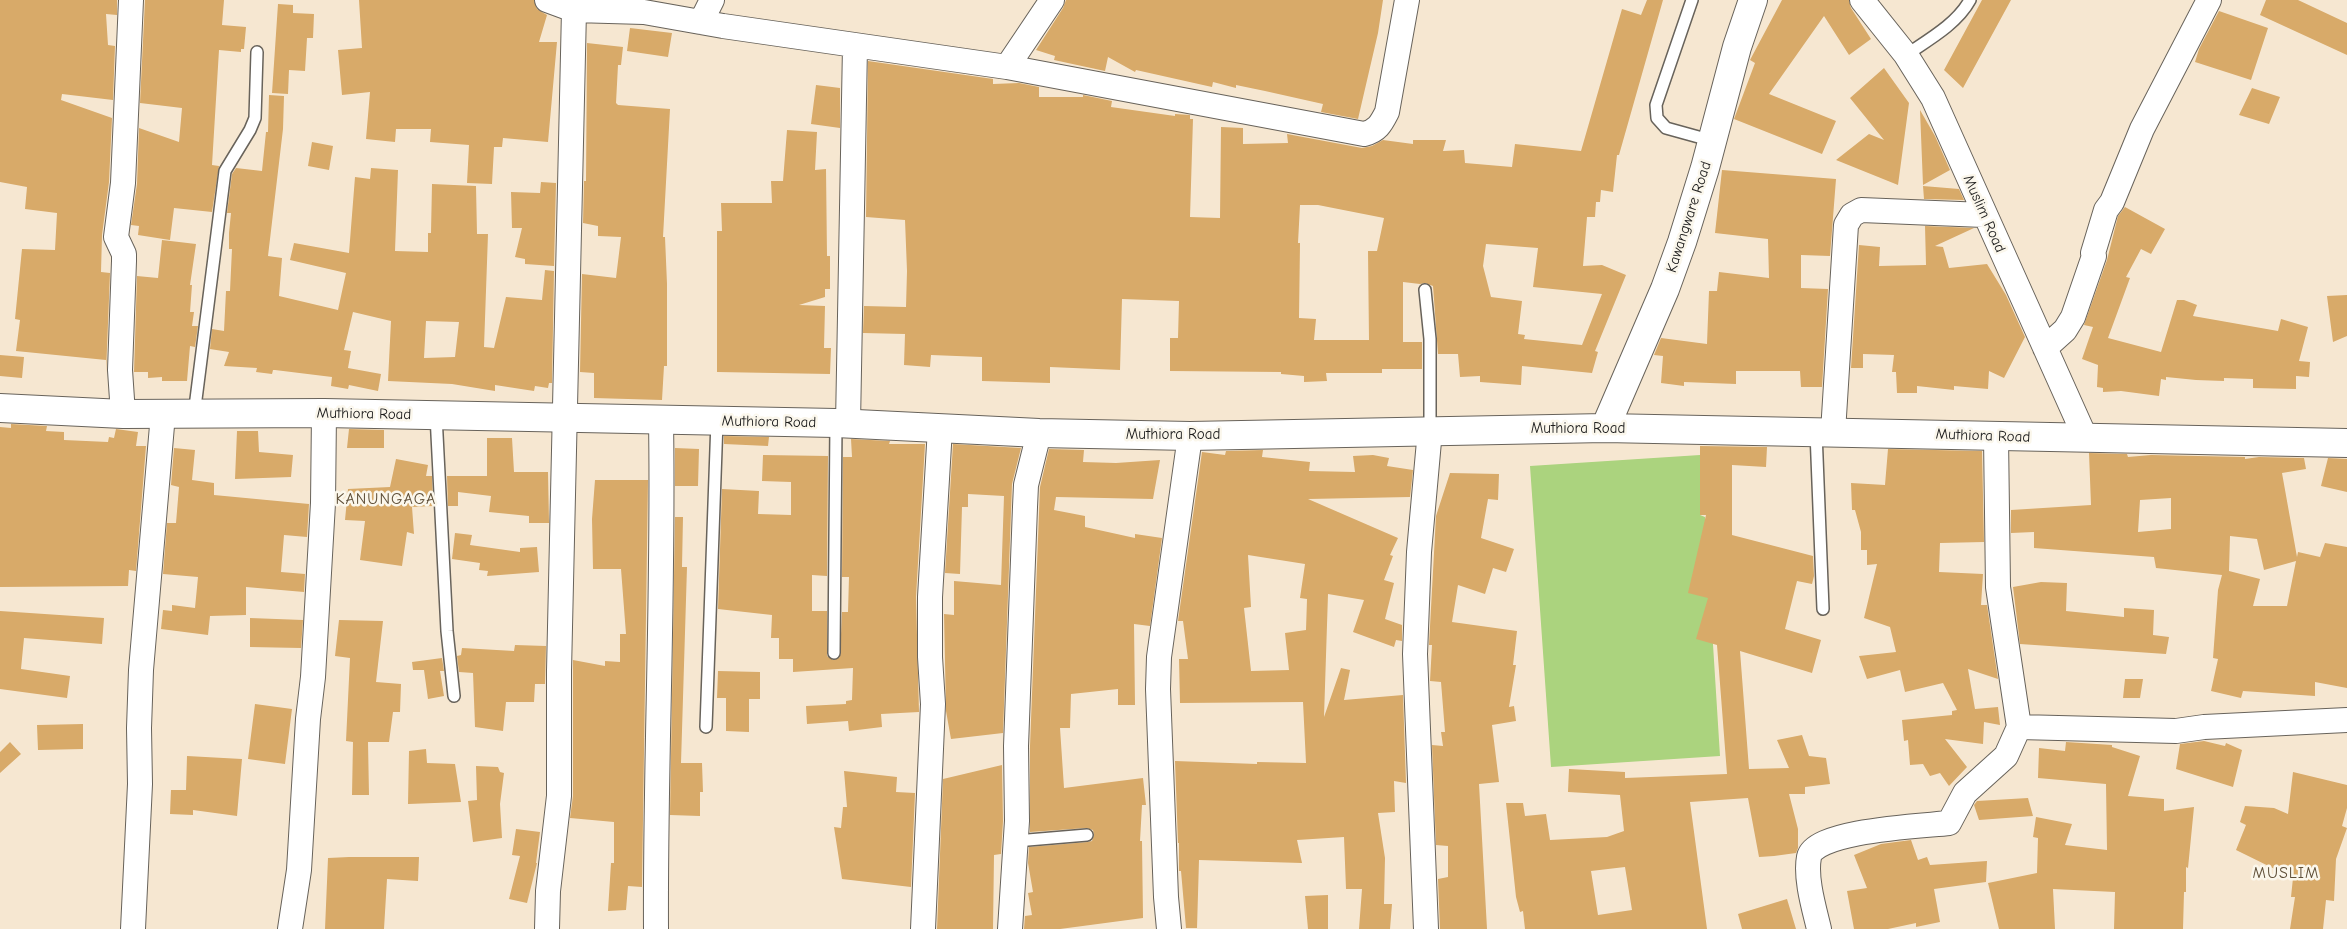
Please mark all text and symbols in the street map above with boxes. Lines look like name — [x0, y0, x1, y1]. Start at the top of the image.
street label: Kawangware Road — [1663, 159, 1715, 275]
street label: Muslim Road — [1959, 172, 2009, 256]
street label: Muthiora Road — [316, 404, 412, 424]
street label: Muthiora Road — [721, 412, 817, 432]
street label: Muthiora Road — [1531, 420, 1625, 438]
street label: Muthiora Road — [1935, 425, 2031, 447]
street label: Muthiora Road — [1126, 426, 1220, 444]
district label: KANUNGAGA — [334, 489, 438, 509]
district label: MUSLIM — [2252, 863, 2320, 883]

